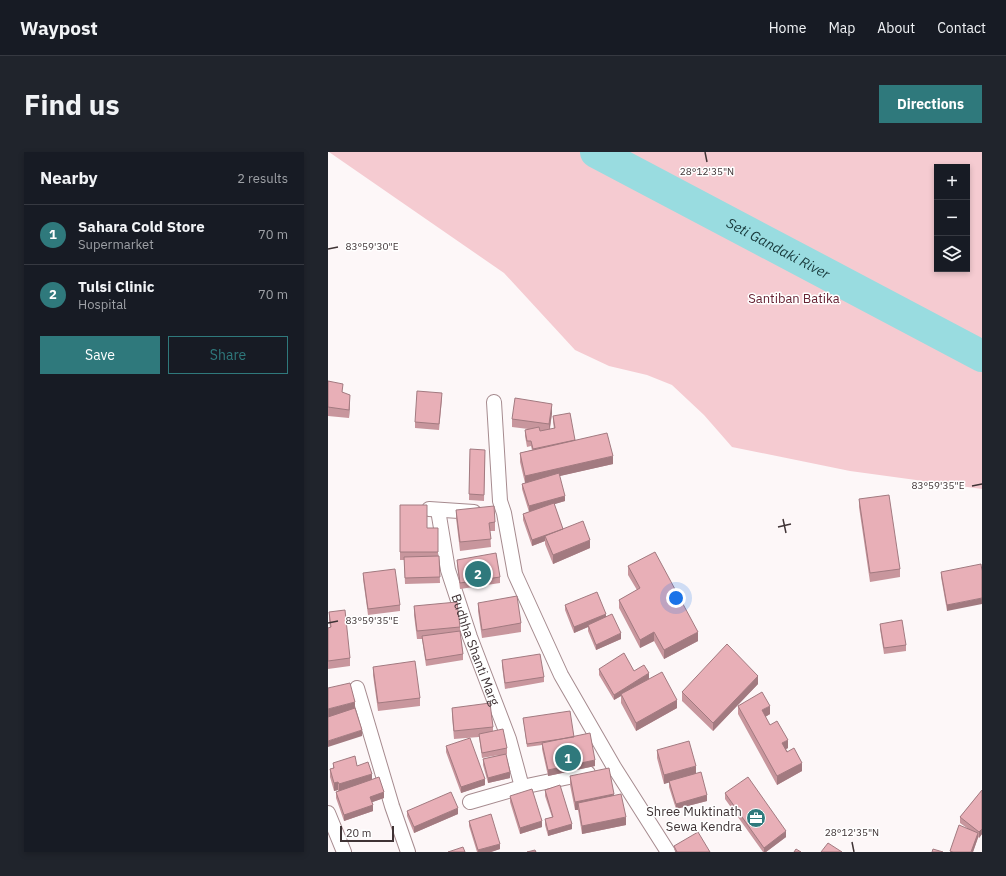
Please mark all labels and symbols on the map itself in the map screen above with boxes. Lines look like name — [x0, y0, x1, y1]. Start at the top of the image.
text: 28°12'35"N — [680, 165, 734, 178]
water label: Seti Gandaki River — [723, 214, 834, 283]
text: 83°59'30"E — [345, 240, 399, 253]
park label: Santiban Batika — [748, 290, 840, 307]
text: 83°59'35"E — [911, 479, 965, 492]
pin: 2 — [465, 559, 491, 589]
your location — [666, 588, 686, 608]
street label: Budhha Shanti Marg — [448, 592, 504, 708]
text: 83°59'35"E — [345, 614, 399, 627]
pin: 1 — [555, 743, 581, 773]
place label: Shree Muktinath Sewa Kendra — [646, 803, 742, 835]
office icon: Shree Muktinath Sewa Kendra — [745, 807, 767, 829]
scale bar — [340, 824, 394, 843]
text: 28°12'35"N — [825, 826, 879, 839]

